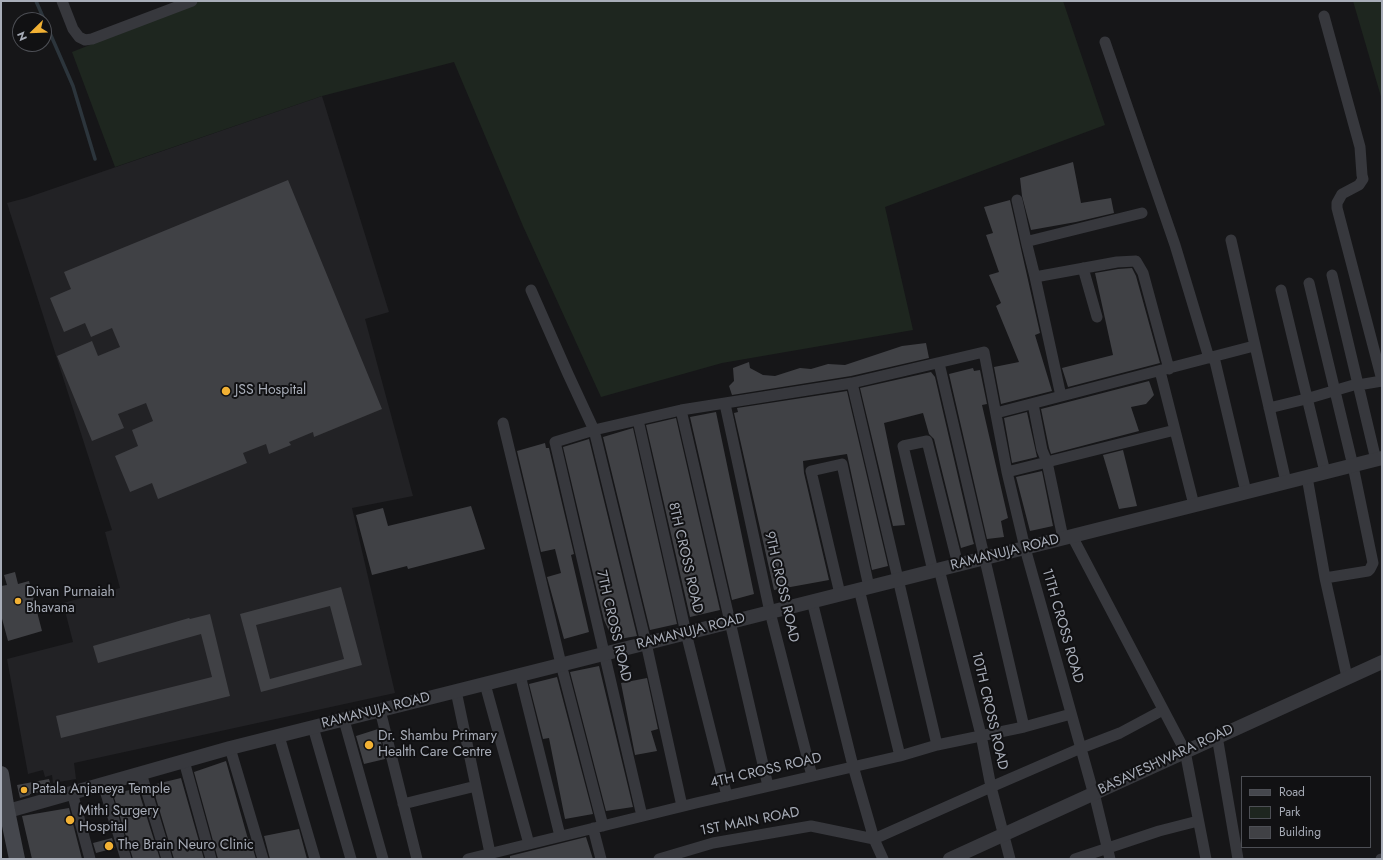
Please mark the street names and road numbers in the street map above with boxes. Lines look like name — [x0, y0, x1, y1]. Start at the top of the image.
street label: 8TH CROSS ROAD — [664, 501, 706, 615]
street label: 9TH CROSS ROAD — [760, 530, 802, 644]
street label: RAMANUJA ROAD — [949, 531, 1061, 575]
street label: 11TH CROSS ROAD — [1038, 567, 1086, 685]
street label: 7TH CROSS ROAD — [592, 569, 634, 683]
street label: RAMANUJA ROAD — [635, 610, 747, 654]
street label: 10TH CROSS ROAD — [967, 650, 1011, 772]
street label: RAMANUJA ROAD — [320, 689, 432, 733]
street label: BASAVESHWARA ROAD — [1096, 721, 1236, 799]
street label: 4TH CROSS ROAD — [708, 750, 824, 792]
street label: 1ST MAIN ROAD — [699, 804, 801, 840]

